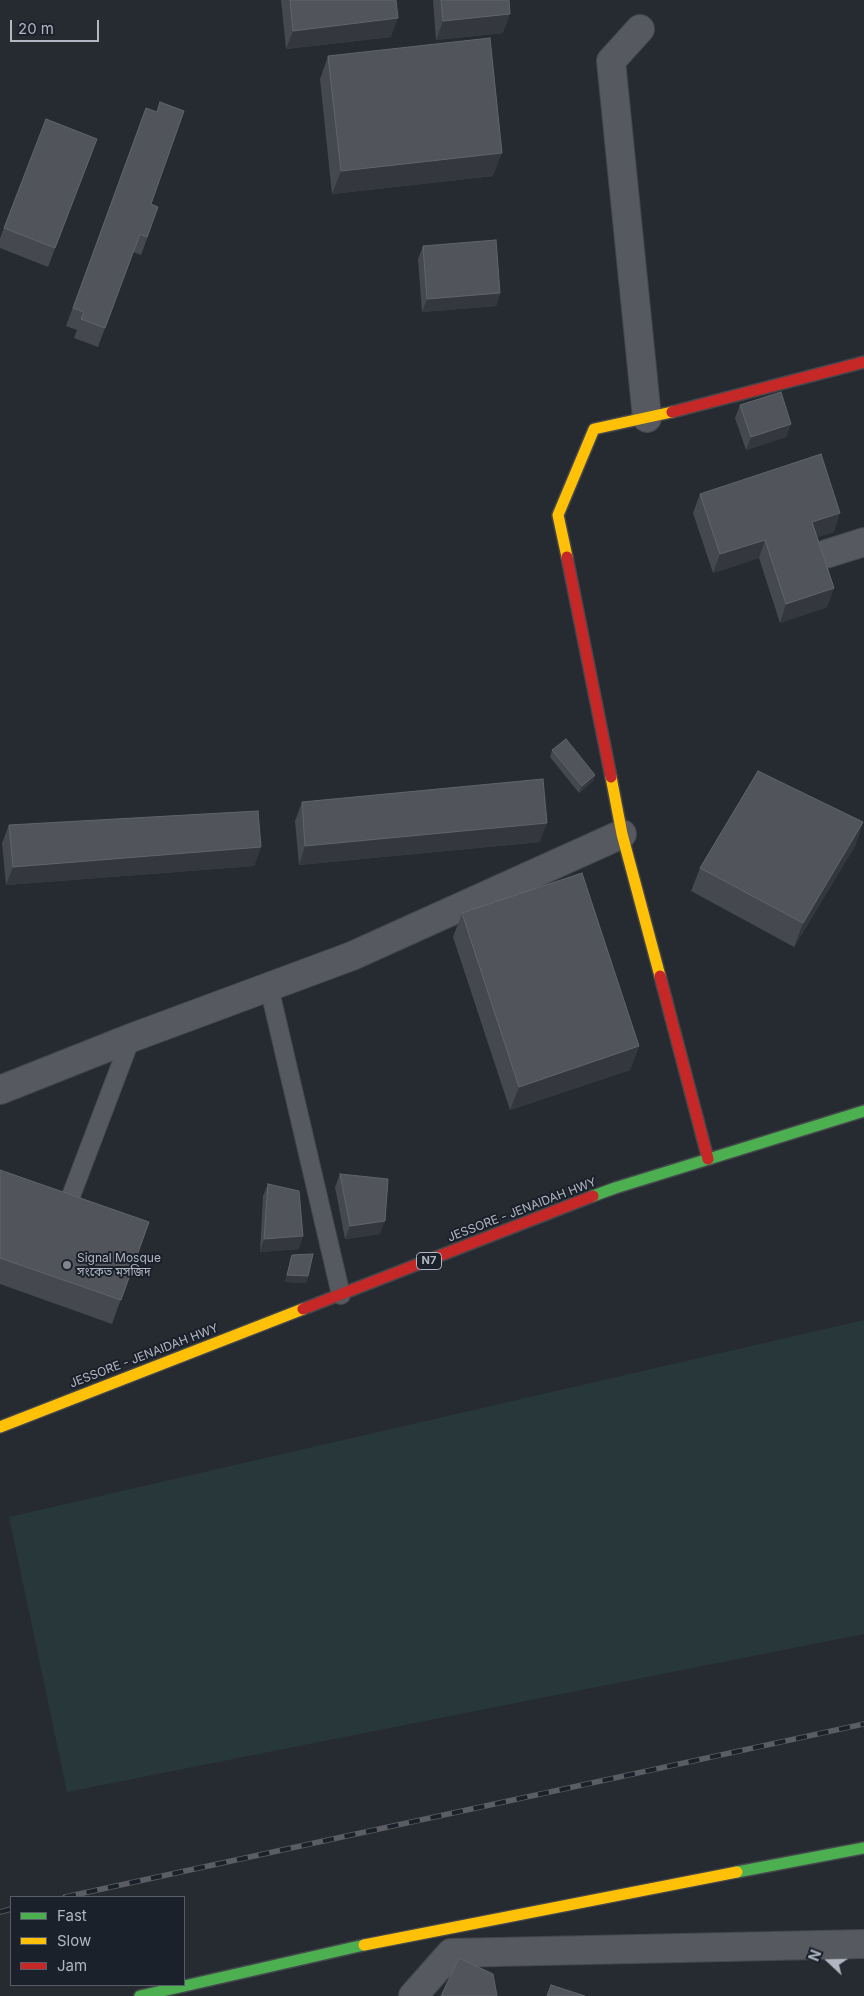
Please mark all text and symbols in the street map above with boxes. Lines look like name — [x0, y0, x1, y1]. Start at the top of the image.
scale bar — [12, 10, 101, 42]
text: 20 m — [18, 19, 54, 38]
street label: JESSORE - JENAIDAH HWY — [446, 1175, 598, 1245]
place label: Signal Mosque সংকেত মসজিদ — [77, 1251, 161, 1279]
road number: N7 — [416, 1252, 442, 1270]
marker: Signal Mosque সংকেত মসজিদ — [61, 1259, 73, 1271]
street label: JESSORE - JENAIDAH HWY — [68, 1321, 220, 1391]
legend — [10, 1896, 185, 1986]
text: Fast — [57, 1906, 87, 1925]
text: Slow — [57, 1931, 91, 1950]
north arrow — [804, 1936, 854, 1986]
text: N — [805, 1947, 824, 1963]
text: Jam — [57, 1956, 87, 1975]

